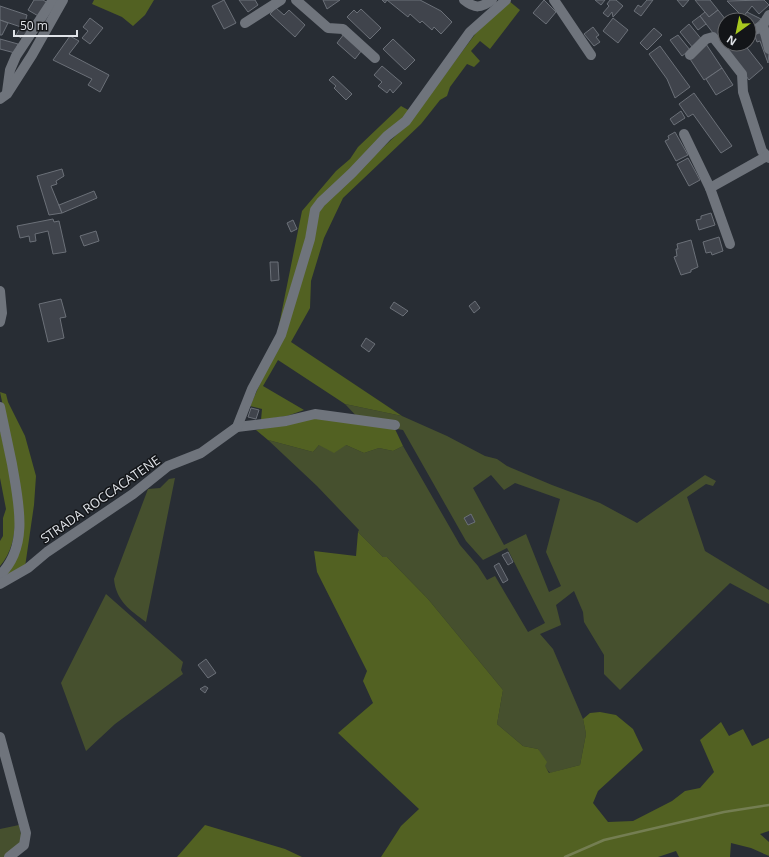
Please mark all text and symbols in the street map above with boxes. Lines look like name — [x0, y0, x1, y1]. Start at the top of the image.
scale bar — [14, 12, 77, 38]
north arrow — [717, 12, 757, 52]
text: 50 m — [20, 17, 48, 34]
text: N — [723, 32, 739, 50]
street label: STRADA ROCCACATENE — [37, 451, 163, 547]

